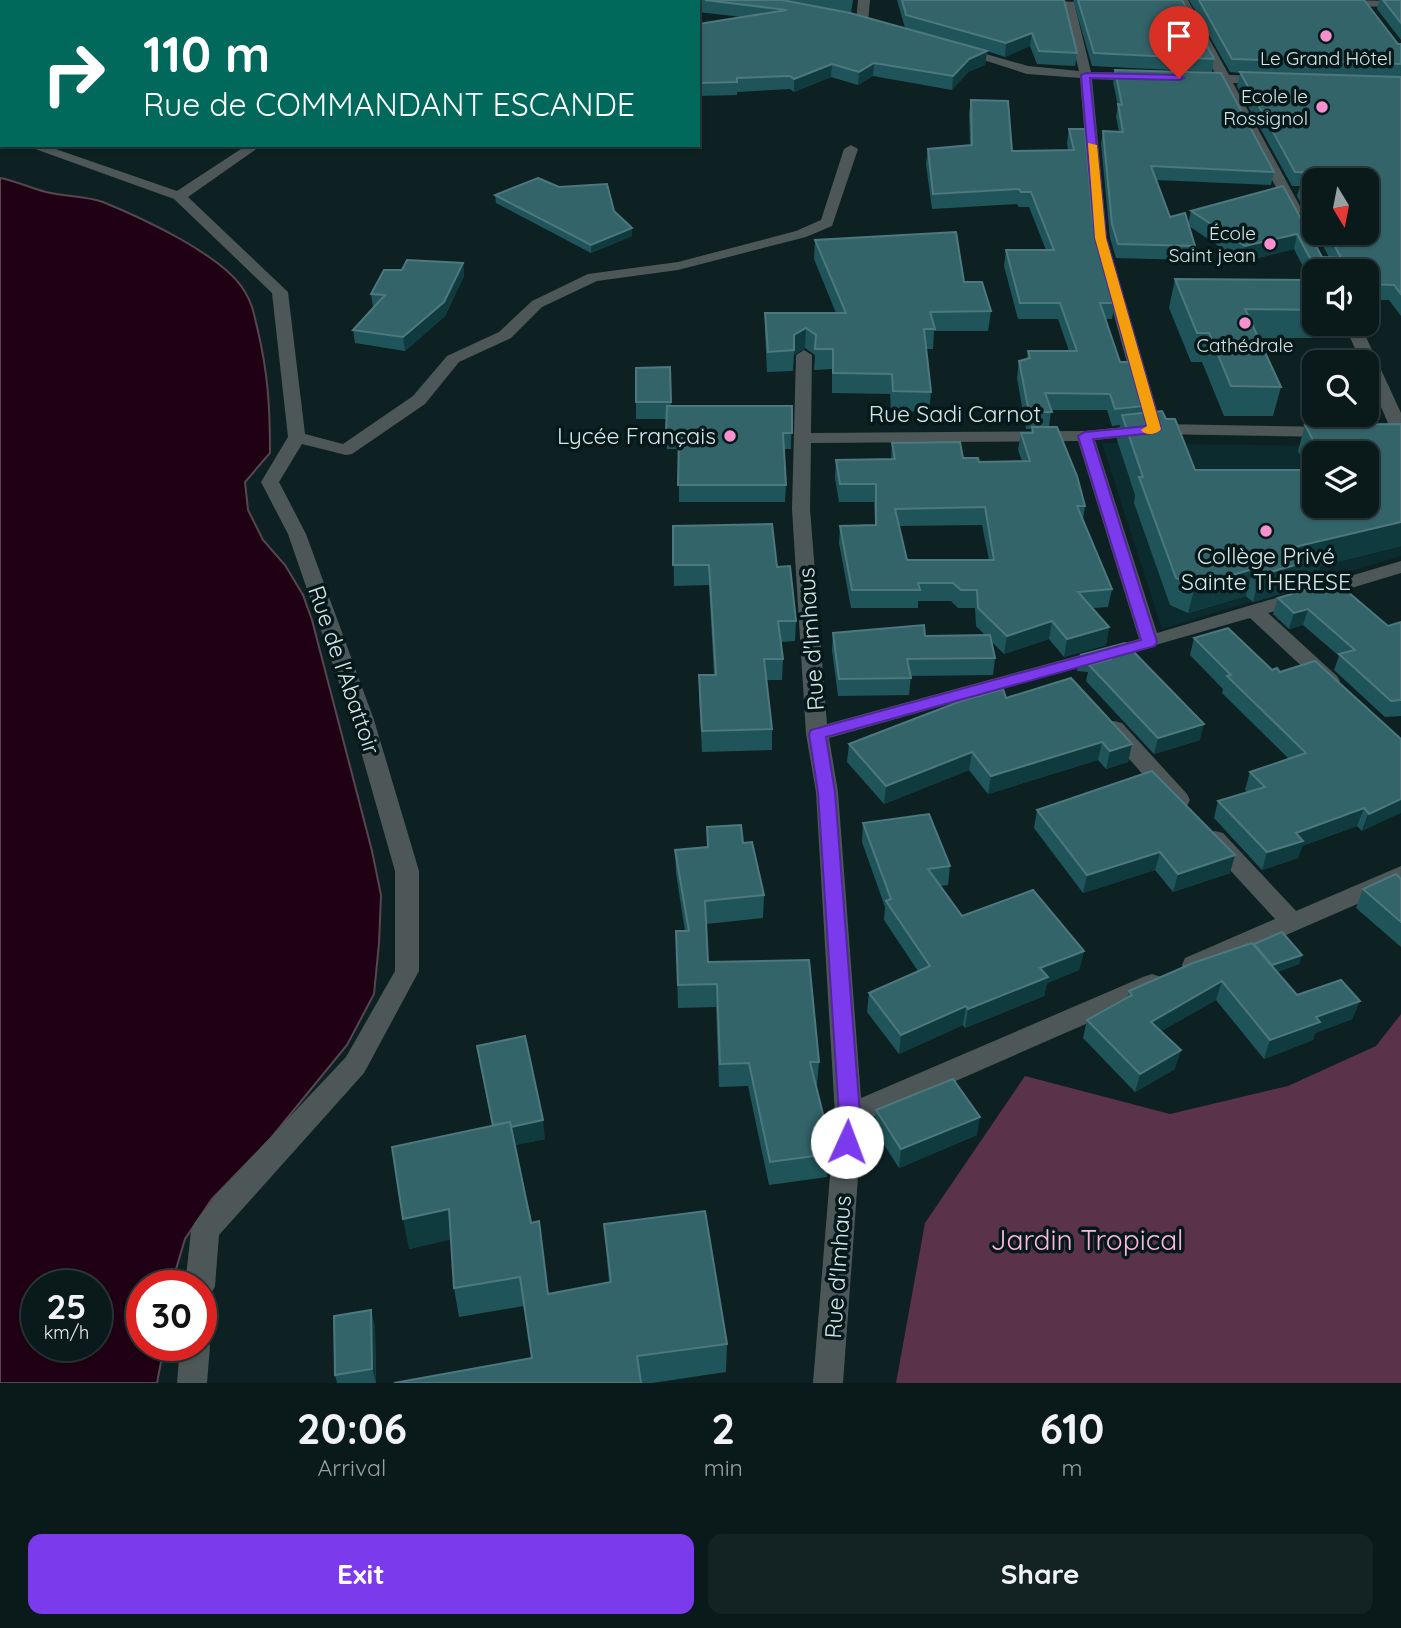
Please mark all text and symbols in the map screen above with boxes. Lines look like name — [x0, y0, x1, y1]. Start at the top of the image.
pin — [1149, 6, 1209, 78]
icon: arrive — [1160, 17, 1198, 55]
text: 110 m — [143, 23, 270, 84]
icon: right — [28, 28, 119, 119]
marker: Le Grand Hôtel — [1318, 28, 1334, 44]
place label: Le Grand Hôtel — [1260, 46, 1392, 70]
text: Rue de COMMANDANT ESCANDE — [143, 84, 635, 124]
place label: Ecole le Rossignol — [1223, 84, 1308, 130]
marker: Ecole le Rossignol — [1314, 99, 1330, 115]
north arrow — [1302, 168, 1379, 245]
map controls — [1302, 168, 1379, 518]
place label: École Saint jean — [1169, 221, 1256, 267]
marker: École Saint jean — [1262, 236, 1278, 252]
button: sound — [1302, 259, 1379, 336]
marker: Cathédrale — [1237, 315, 1253, 331]
place label: Cathédrale — [1197, 333, 1293, 357]
button: search — [1302, 350, 1379, 427]
street label: Rue Sadi Carnot — [869, 399, 1041, 428]
place label: Lycée Français — [557, 421, 716, 450]
marker: Lycée Français — [722, 428, 738, 444]
button: layers — [1302, 441, 1379, 518]
marker: Collège Privé Sainte THERESE — [1258, 523, 1274, 539]
place label: Collège Privé Sainte THERESE — [1181, 541, 1351, 596]
street label: Rue d'Imhaus — [791, 567, 830, 712]
street label: Rue de l'Abattoir — [302, 582, 387, 758]
position arrow — [810, 1105, 884, 1179]
street label: Rue d'Imhaus — [818, 1194, 857, 1339]
park label: Jardin Tropical — [990, 1222, 1184, 1257]
speed limit sign: 30 — [126, 1270, 217, 1361]
text: 25 — [46, 1284, 87, 1328]
text: km/h — [44, 1321, 89, 1344]
text: 20:06 — [297, 1402, 407, 1455]
text: 2 — [711, 1402, 735, 1455]
text: 610 — [1040, 1402, 1104, 1455]
text: Arrival — [317, 1453, 386, 1482]
text: min — [704, 1453, 743, 1482]
text: m — [1061, 1453, 1082, 1482]
button: Exit — [28, 1534, 694, 1614]
button: Share — [708, 1534, 1373, 1614]

